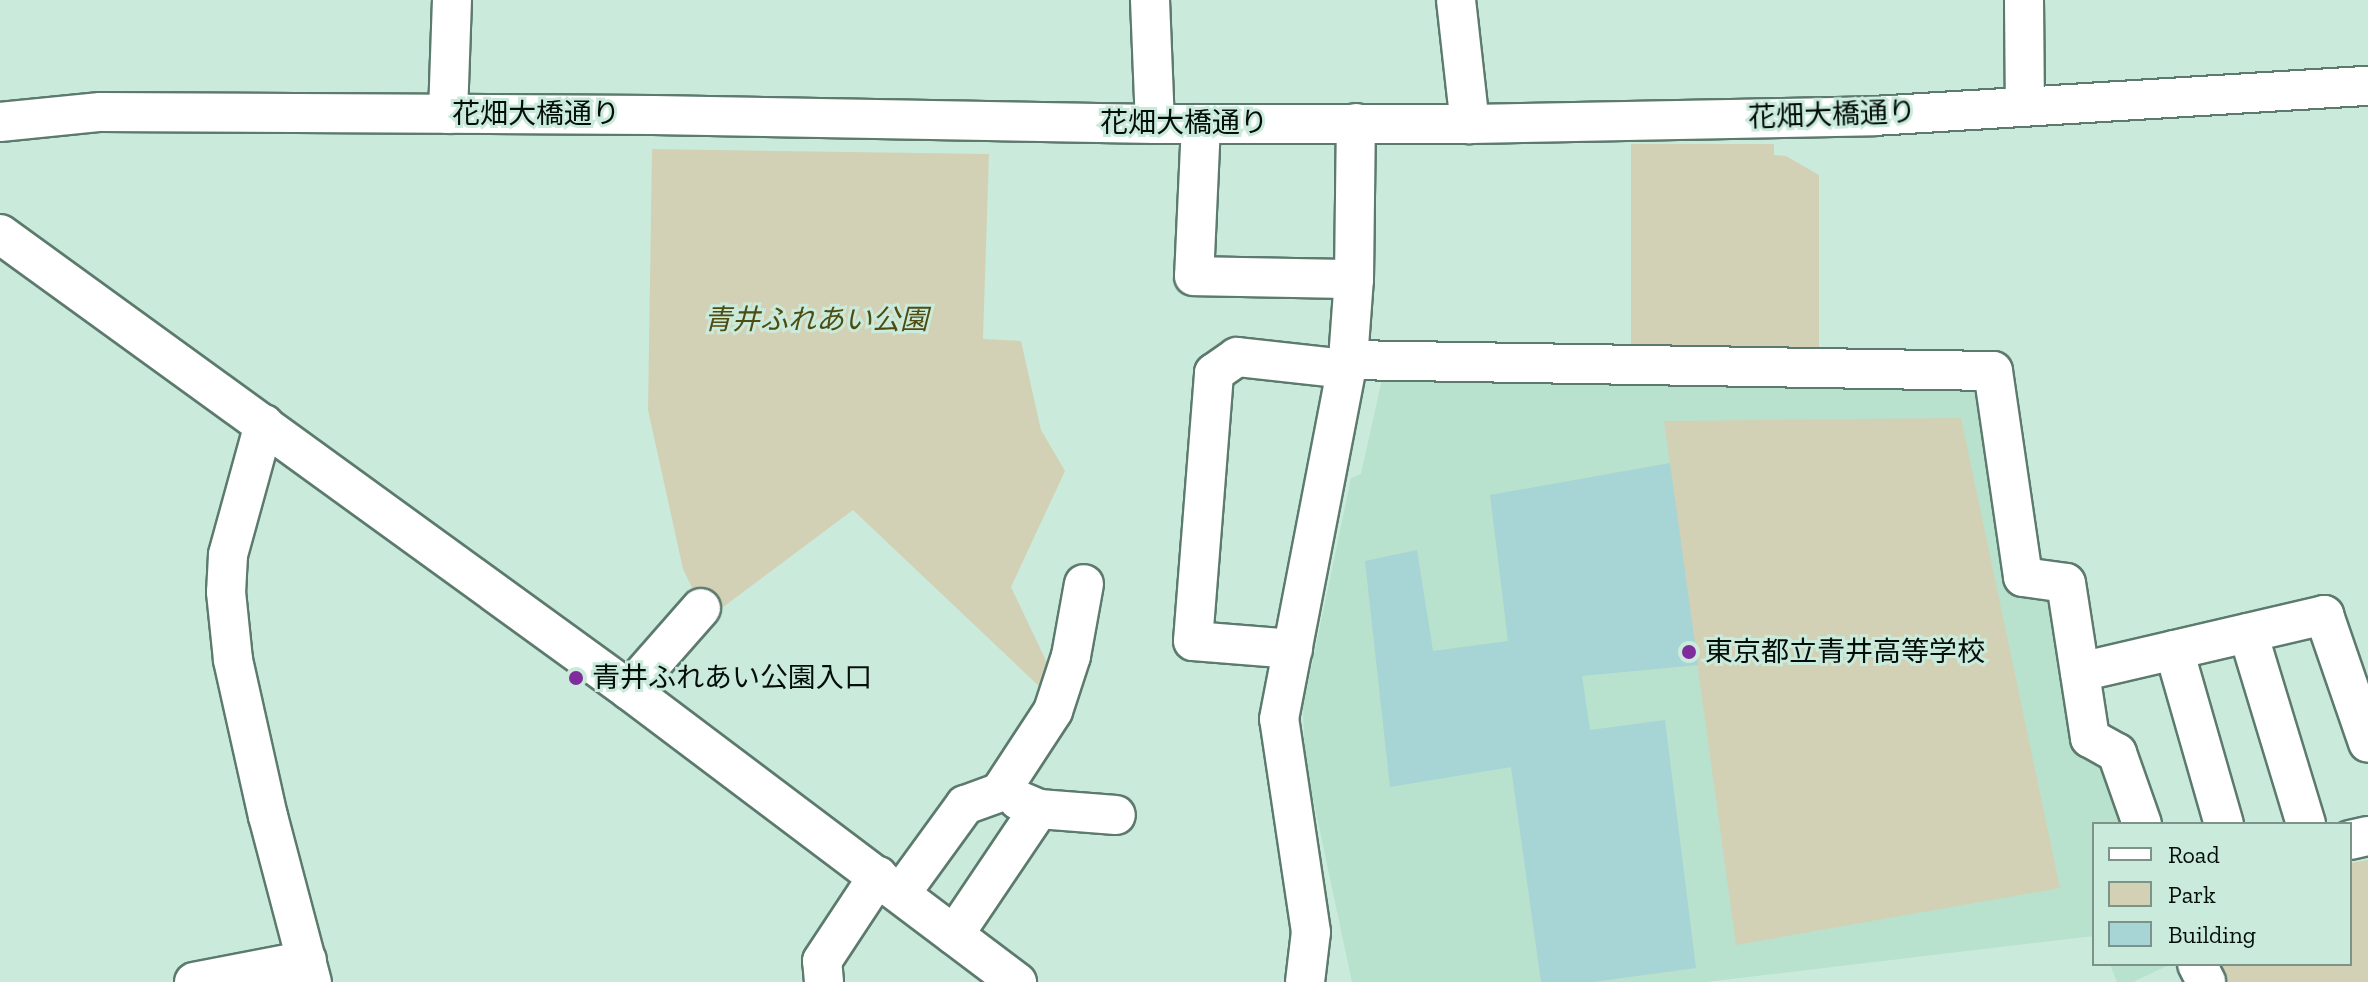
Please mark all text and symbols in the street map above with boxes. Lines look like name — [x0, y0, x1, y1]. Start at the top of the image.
street label: 花畑大橋通り — [1747, 95, 1917, 135]
street label: 花畑大橋通り — [452, 97, 620, 131]
street label: 花畑大橋通り — [1100, 106, 1268, 140]
park label: 青井ふれあい公園 — [704, 303, 928, 337]
place label: 東京都立青井高等学校 — [1705, 635, 1985, 669]
marker: 東京都立青井高等学校 — [1680, 643, 1698, 661]
place label: 青井ふれあい公園入口 — [592, 661, 872, 695]
marker: 青井ふれあい公園入口 — [567, 669, 585, 687]
legend — [2092, 822, 2352, 966]
text: Road — [2168, 840, 2220, 869]
text: Park — [2168, 880, 2216, 909]
text: Building — [2168, 920, 2256, 949]

